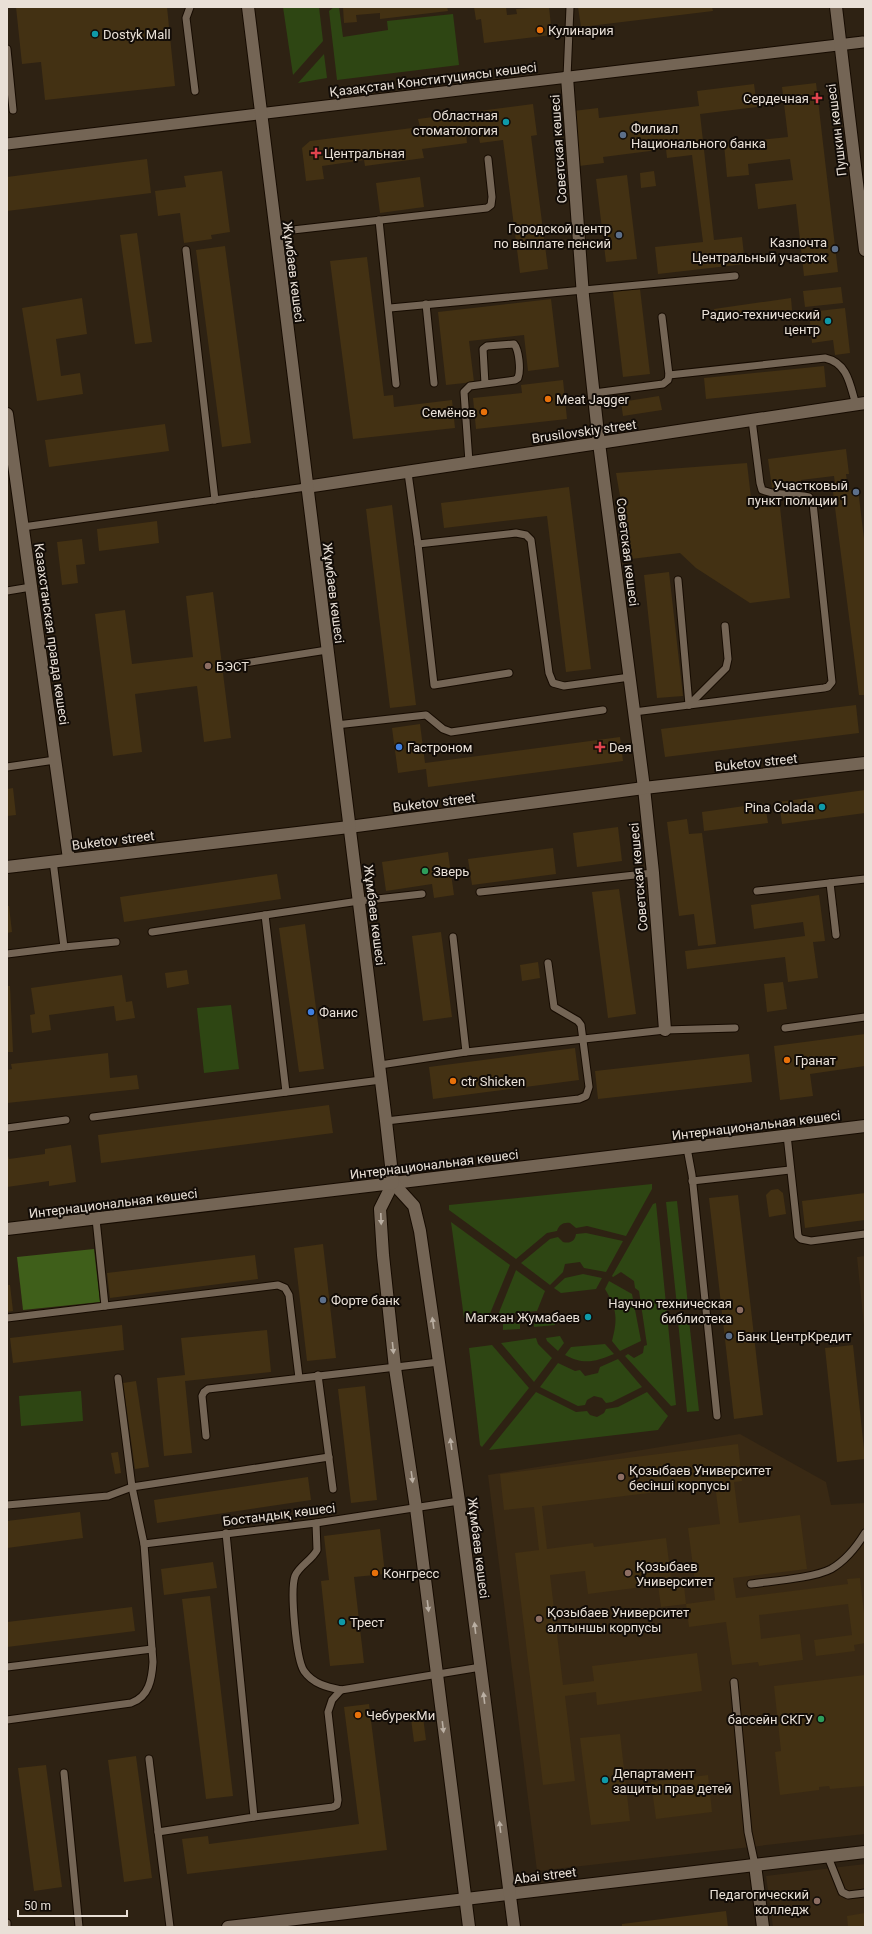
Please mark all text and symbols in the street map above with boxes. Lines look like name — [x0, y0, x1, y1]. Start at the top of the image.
place label: Кулинария — [548, 23, 614, 38]
marker: Кулинария — [535, 25, 545, 35]
place label: Dostyk Mall — [103, 27, 171, 42]
marker: Dostyk Mall — [90, 29, 100, 39]
street label: Қазақстан Конституциясы көшесі — [329, 59, 537, 100]
street label: Пушкин көшесі — [823, 83, 850, 177]
place label: Сердечная — [743, 91, 809, 106]
marker: Сердечная — [812, 93, 822, 103]
street label: Советская көшесі — [547, 94, 570, 204]
place label: Областная стоматология — [413, 108, 498, 138]
marker: Областная стоматология — [501, 117, 511, 127]
place label: Филиал Национального банка — [631, 121, 766, 151]
marker: Филиал Национального банка — [618, 130, 628, 140]
place label: Центральная — [324, 146, 405, 161]
marker: Центральная — [311, 148, 321, 158]
street label: Жұмбаев көшесі — [280, 221, 307, 323]
place label: Городской центр по выплате пенсий — [494, 221, 611, 251]
marker: Городской центр по выплате пенсий — [614, 230, 624, 240]
place label: Казпочта Центральный участок — [692, 235, 827, 265]
marker: Казпочта Центральный участок — [830, 244, 840, 254]
place label: Радио-технический центр — [702, 307, 820, 337]
marker: Радио-технический центр — [823, 316, 833, 326]
place label: Meat Jagger — [556, 392, 630, 407]
marker: Meat Jagger — [543, 394, 553, 404]
place label: Семёнов — [422, 405, 476, 420]
marker: Семёнов — [479, 407, 489, 417]
street label: Brusilovskiy street — [531, 417, 637, 446]
place label: Участковый пункт полиции 1 — [747, 478, 848, 508]
marker: Участковый пункт полиции 1 — [851, 487, 861, 497]
street label: Советская көшесі — [613, 497, 642, 607]
street label: Казахстанская правда көшесі — [31, 542, 72, 726]
street label: Жұмбаев көшесі — [320, 542, 347, 644]
place label: БЭСТ — [216, 659, 249, 674]
marker: БЭСТ — [203, 661, 213, 671]
place label: Гастроном — [407, 740, 472, 755]
place label: Deя — [609, 740, 632, 755]
marker: Deя — [594, 741, 606, 753]
marker: Гастроном — [394, 742, 404, 752]
street label: Buketov street — [714, 751, 798, 774]
street label: Buketov street — [392, 790, 476, 815]
place label: Pina Colada — [745, 800, 814, 815]
marker: Pina Colada — [817, 802, 827, 812]
street label: Советская көшесі — [626, 822, 651, 932]
street label: Buketov street — [71, 828, 155, 853]
street label: Жұмбаев көшесі — [361, 864, 388, 966]
place label: Зверь — [433, 864, 469, 879]
marker: Зверь — [420, 866, 430, 876]
place label: Фанис — [319, 1005, 358, 1020]
marker: Фанис — [306, 1007, 316, 1017]
place label: Гранат — [795, 1053, 836, 1068]
marker: Гранат — [782, 1055, 792, 1065]
place label: ctr Shicken — [461, 1074, 525, 1089]
marker: ctr Shicken — [448, 1076, 458, 1086]
street label: Интернациональная көшесі — [671, 1108, 841, 1143]
street label: Интернациональная көшесі — [349, 1147, 519, 1182]
street label: Интернациональная көшесі — [28, 1186, 198, 1221]
one-way arrow — [378, 1213, 384, 1226]
place label: Форте банк — [331, 1293, 400, 1308]
marker: Форте банк — [318, 1295, 328, 1305]
place label: Научно техническая библиотека — [608, 1296, 732, 1326]
marker: Научно техническая библиотека — [735, 1305, 745, 1315]
place label: Магжан Жумабаев — [465, 1310, 580, 1325]
marker: Магжан Жумабаев — [583, 1312, 593, 1322]
one-way arrow — [430, 1317, 436, 1329]
place label: Банк ЦентрКредит — [737, 1329, 851, 1344]
marker: Банк ЦентрКредит — [724, 1331, 734, 1341]
one-way arrow — [390, 1342, 397, 1354]
one-way arrow — [448, 1438, 454, 1450]
place label: Қозыбаев Университет бесінші корпусы — [629, 1463, 771, 1493]
one-way arrow — [409, 1471, 415, 1483]
marker: Қозыбаев Университет бесінші корпусы — [616, 1472, 626, 1482]
street label: Жұмбаев көшесі — [465, 1497, 492, 1599]
street label: Бостандық көшесі — [222, 1500, 336, 1529]
place label: Қозыбаев Университет — [636, 1559, 713, 1589]
place label: Конгресс — [383, 1566, 440, 1581]
marker: Конгресс — [370, 1568, 380, 1578]
marker: Қозыбаев Университет — [623, 1568, 633, 1578]
one-way arrow — [425, 1600, 431, 1612]
place label: Қозыбаев Университет алтыншы корпусы — [547, 1605, 689, 1635]
marker: Қозыбаев Университет алтыншы корпусы — [534, 1614, 544, 1624]
place label: Трест — [350, 1615, 384, 1630]
marker: Трест — [337, 1617, 347, 1627]
one-way arrow — [472, 1622, 479, 1634]
one-way arrow — [481, 1691, 487, 1704]
place label: ЧебурекМи — [366, 1708, 435, 1723]
marker: ЧебурекМи — [353, 1710, 363, 1720]
place label: бассейн СКГУ — [728, 1712, 813, 1727]
marker: бассейн СКГУ — [816, 1714, 826, 1724]
one-way arrow — [440, 1721, 447, 1734]
place label: Департамент защиты прав детей — [613, 1766, 732, 1796]
marker: Департамент защиты прав детей — [600, 1775, 610, 1785]
one-way arrow — [497, 1820, 504, 1833]
street label: Abai street — [513, 1864, 577, 1887]
place label: Педагогический колледж — [709, 1887, 809, 1917]
scale bar — [18, 1892, 127, 1918]
marker: Педагогический колледж — [812, 1896, 822, 1906]
text: 50 m — [24, 1899, 51, 1913]

